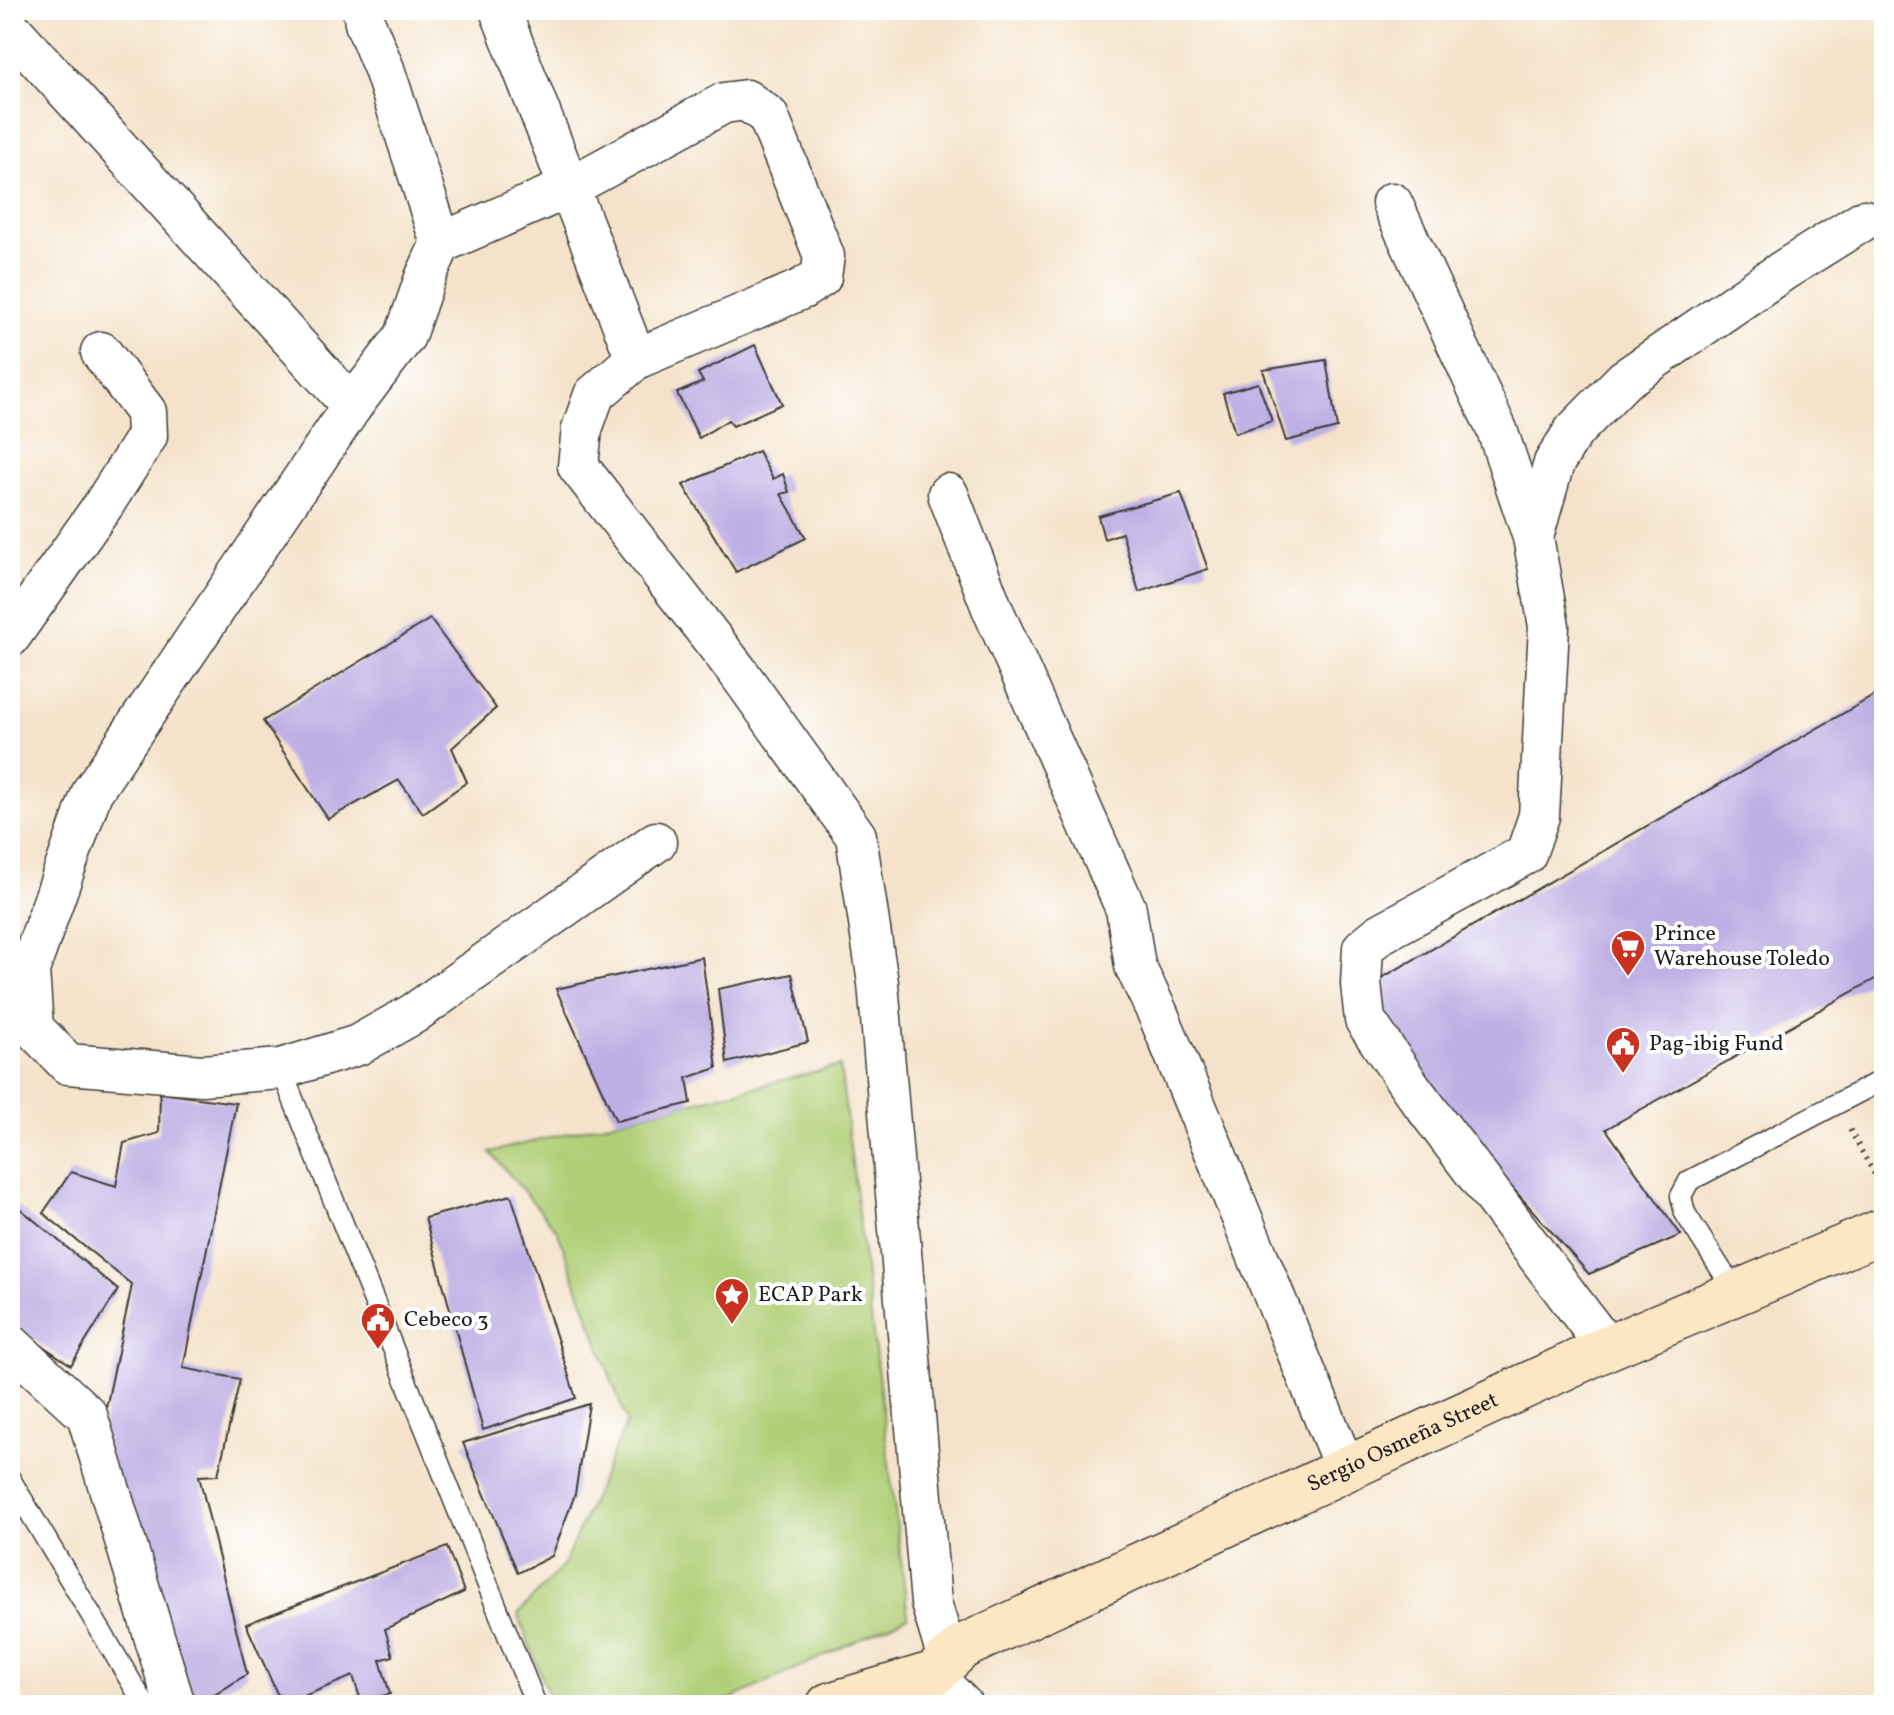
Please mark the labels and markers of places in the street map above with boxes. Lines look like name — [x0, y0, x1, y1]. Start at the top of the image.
place label: Prince Warehouse Toledo — [1654, 919, 1830, 975]
supermarket icon: Prince Warehouse Toledo — [1609, 928, 1647, 978]
public building icon: Pag-ibig Fund — [1604, 1025, 1642, 1075]
place label: Pag-ibig Fund — [1649, 1029, 1784, 1060]
place icon: ECAP Park — [713, 1276, 751, 1326]
place label: ECAP Park — [758, 1280, 863, 1311]
public building icon: Cebeco 3 — [359, 1301, 397, 1351]
place label: Cebeco 3 — [404, 1305, 488, 1336]

